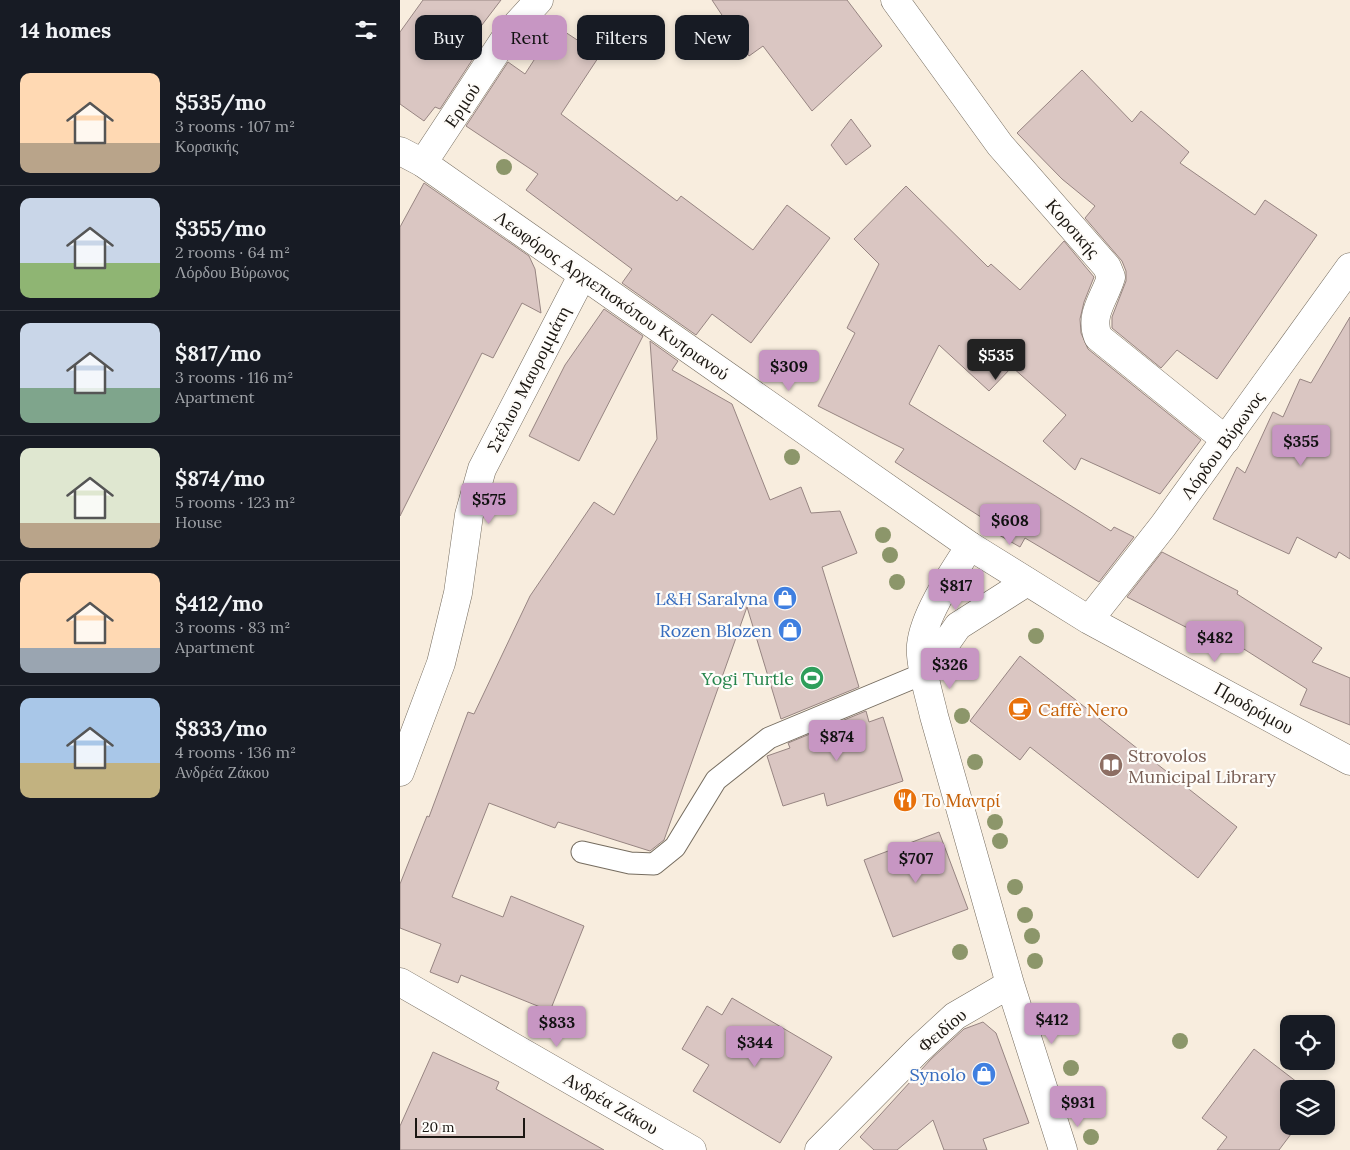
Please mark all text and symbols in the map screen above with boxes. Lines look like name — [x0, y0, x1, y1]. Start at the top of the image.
chip: Buy — [415, 15, 482, 60]
chip: Rent — [492, 15, 567, 60]
chip: Filters — [577, 15, 665, 60]
chip: New — [675, 15, 749, 60]
icon: filters — [352, 16, 380, 44]
text: 14 homes — [20, 17, 111, 44]
street label: Ερμού — [439, 78, 485, 132]
text: $535/mo — [175, 89, 266, 116]
icon: home — [60, 93, 120, 153]
text: 3 rooms · 107 m² — [175, 116, 295, 136]
text: Κορσικής — [175, 136, 238, 156]
street label: Κορσικής — [1041, 194, 1105, 262]
street label: Λεωφόρος Αρχιεπισκόπου Κυπριανού — [490, 205, 734, 385]
text: $355/mo — [175, 215, 266, 242]
icon: home — [60, 218, 120, 278]
text: 2 rooms · 64 m² — [175, 242, 290, 262]
text: Λόρδου Βύρωνος — [175, 262, 289, 282]
street label: Στέλιου Μαυρομμάτη — [481, 302, 575, 456]
pin: $535 — [966, 338, 1026, 381]
text: $817/mo — [175, 340, 261, 367]
icon: home — [60, 343, 120, 403]
text: $535 — [978, 345, 1014, 365]
pin: $309 — [759, 350, 819, 392]
text: $309 — [770, 356, 808, 376]
text: 3 rooms · 116 m² — [175, 367, 293, 387]
street label: Λόρδου Βύρωνος — [1175, 386, 1269, 504]
text: Apartment — [175, 387, 255, 407]
pin: $355 — [1271, 424, 1331, 467]
text: $355 — [1283, 431, 1319, 451]
text: $874/mo — [175, 465, 265, 492]
icon: home — [60, 468, 120, 528]
pin: $575 — [459, 482, 519, 525]
text: $575 — [472, 489, 506, 509]
text: 5 rooms · 123 m² — [175, 492, 295, 512]
pin: $608 — [980, 504, 1040, 546]
text: $608 — [991, 510, 1029, 530]
text: House — [175, 512, 222, 532]
pin: $817 — [926, 568, 986, 611]
text: $817 — [940, 575, 972, 595]
shop icon: L&H Saralyna — [772, 585, 798, 611]
place label: L&H Saralyna — [655, 587, 768, 610]
text: $412/mo — [175, 590, 263, 617]
icon: home — [60, 593, 120, 653]
text: 3 rooms · 83 m² — [175, 617, 290, 637]
shop icon: Rozen Blozen — [777, 617, 803, 643]
place label: Rozen Blozen — [660, 619, 772, 642]
pin: $482 — [1185, 620, 1245, 663]
text: $482 — [1197, 627, 1233, 647]
text: Apartment — [175, 637, 255, 657]
pin: $326 — [920, 648, 980, 690]
text: $326 — [932, 654, 968, 674]
sports icon: Yogi Turtle — [799, 665, 825, 691]
place label: Yogi Turtle — [701, 667, 794, 690]
street label: Προδρόμου — [1210, 677, 1298, 739]
cafe icon: Caffè Nero — [1007, 696, 1033, 722]
place label: Caffè Nero — [1038, 698, 1128, 721]
text: $833/mo — [175, 715, 267, 742]
icon: home — [60, 718, 120, 778]
pin: $874 — [807, 720, 867, 762]
text: $874 — [820, 726, 854, 746]
text: 4 rooms · 136 m² — [175, 742, 296, 762]
place label: Strovolos Municipal Library — [1128, 744, 1277, 788]
library icon: Strovolos Municipal Library — [1098, 752, 1124, 778]
text: Ανδρέα Ζάκου — [175, 762, 269, 782]
restaurant icon: Το Μαντρί — [892, 787, 918, 813]
place label: Το Μαντρί — [922, 789, 1000, 812]
pin: $707 — [886, 842, 946, 884]
text: $707 — [899, 848, 933, 868]
pin: $412 — [1022, 1002, 1082, 1045]
street label: Φειδίου — [913, 1003, 971, 1057]
pin: $833 — [527, 1006, 587, 1048]
text: $412 — [1035, 1009, 1069, 1029]
text: $833 — [539, 1012, 575, 1032]
map controls — [1280, 1015, 1335, 1135]
button: locate — [1280, 1015, 1335, 1070]
pin: $344 — [725, 1026, 785, 1068]
text: $344 — [737, 1032, 773, 1052]
shop icon: Synolo — [971, 1061, 997, 1087]
place label: Synolo — [909, 1063, 966, 1086]
street label: Ανδρέα Ζάκου — [559, 1067, 663, 1140]
button: layers — [1280, 1080, 1335, 1135]
pin: $931 — [1048, 1086, 1108, 1128]
text: $931 — [1061, 1092, 1095, 1112]
scale bar — [415, 1115, 525, 1138]
text: 20 m — [422, 1118, 454, 1136]

